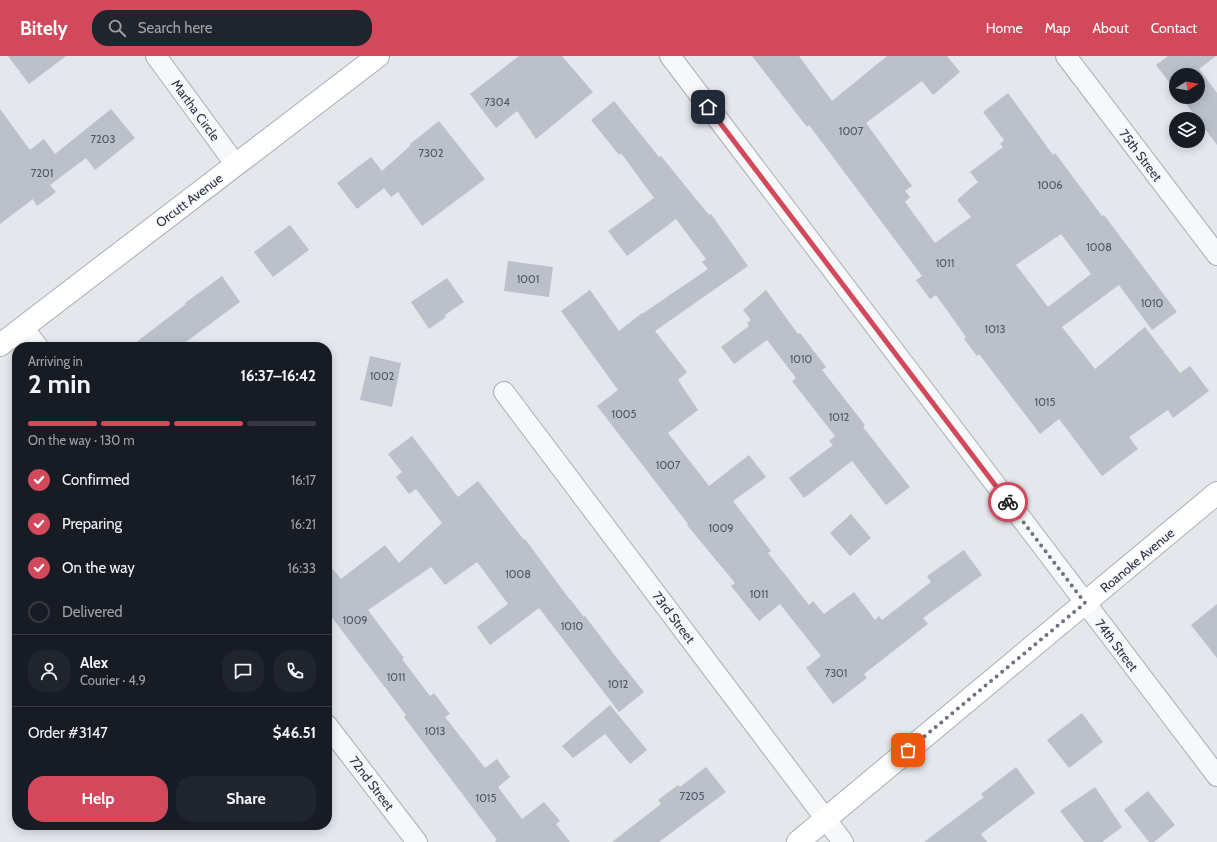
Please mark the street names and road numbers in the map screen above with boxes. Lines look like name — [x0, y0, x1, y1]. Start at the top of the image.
street label: Martha Circle — [168, 76, 224, 144]
street label: 75th Street — [1116, 126, 1166, 185]
street label: Orcutt Avenue — [152, 169, 226, 230]
street label: Roanoke Avenue — [1097, 524, 1178, 596]
street label: 73rd Street — [649, 588, 699, 647]
street label: 74th Street — [1092, 616, 1142, 675]
street label: 72nd Street — [346, 753, 398, 814]

